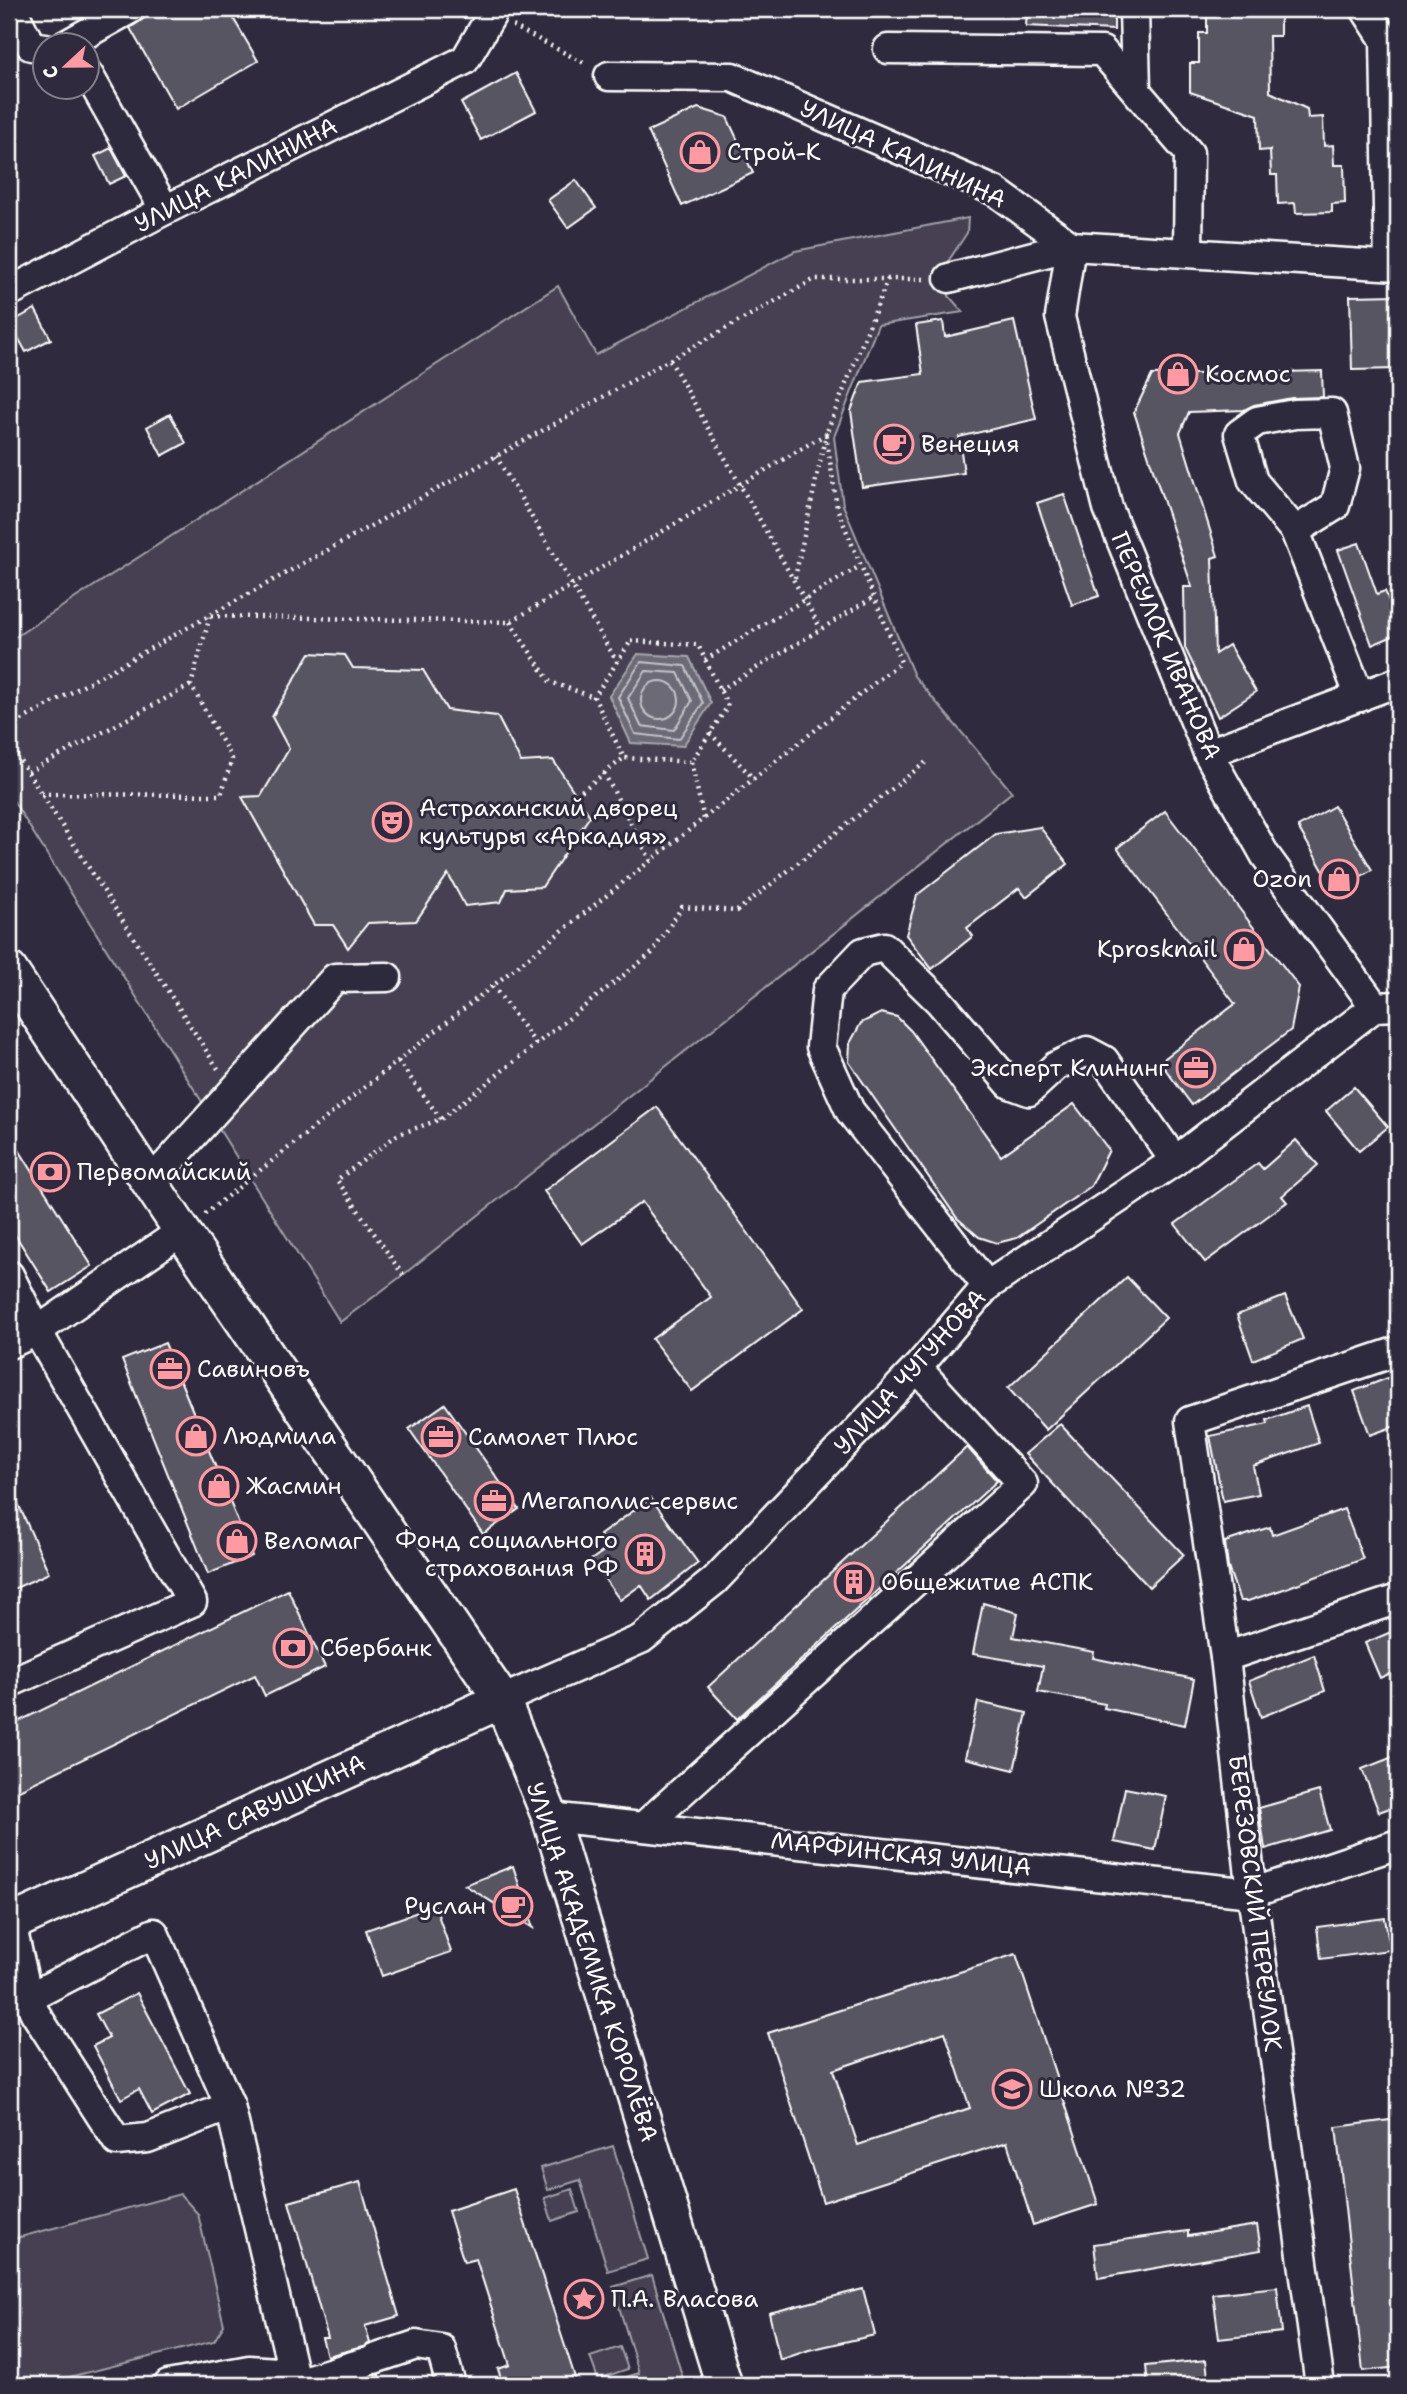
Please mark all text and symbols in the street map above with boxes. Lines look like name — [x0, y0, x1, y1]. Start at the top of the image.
north arrow — [32, 32, 102, 102]
text: С — [37, 62, 64, 82]
street label: УЛИЦА КАЛИНИНА — [795, 92, 1011, 216]
street label: УЛИЦА КАЛИНИНА — [129, 110, 343, 240]
shop icon: Строй-К — [679, 131, 721, 173]
place label: Строй-К — [727, 136, 822, 168]
shop icon: Космос — [1157, 353, 1199, 395]
place label: Космос — [1205, 358, 1291, 390]
cafe icon: Венеция — [873, 423, 915, 465]
place label: Венеция — [921, 428, 1020, 460]
street label: ПЕРЕУЛОК ИВАНОВА — [1103, 527, 1229, 765]
place label: Астраханский дворец культуры «Аркадия» — [419, 792, 678, 852]
theatre icon: Астраханский дворец культуры «Аркадия» — [371, 801, 413, 843]
shop icon: Ozon — [1318, 858, 1360, 900]
place label: Ozon — [1252, 863, 1312, 895]
shop icon: Kprosknail — [1223, 928, 1265, 970]
place label: Kprosknail — [1097, 933, 1218, 965]
office icon: Эксперт Клининг — [1175, 1047, 1217, 1089]
place label: Эксперт Клининг — [971, 1052, 1169, 1084]
bank icon: Первомайский — [29, 1151, 71, 1193]
place label: Первомайский — [77, 1156, 251, 1188]
street label: УЛИЦА ЧУГУНОВА — [827, 1282, 993, 1462]
office icon: Савиновъ — [149, 1348, 191, 1390]
place label: Савиновъ — [197, 1353, 310, 1385]
shop icon: Людмила — [175, 1415, 217, 1457]
office icon: Самолет Плюс — [420, 1416, 462, 1458]
place label: Людмила — [223, 1420, 336, 1452]
place label: Самолет Плюс — [468, 1421, 638, 1453]
shop icon: Жасмин — [198, 1465, 240, 1507]
place label: Жасмин — [246, 1470, 342, 1502]
office icon: Мегаполис-сервис — [473, 1480, 515, 1522]
place label: Мегаполис-сервис — [521, 1485, 738, 1517]
shop icon: Веломаг — [216, 1520, 258, 1562]
place label: Фонд социального страхования РФ — [395, 1524, 618, 1584]
place label: Веломаг — [264, 1525, 364, 1557]
building icon: Фонд социального страхования РФ — [624, 1533, 666, 1575]
building icon: Общежитие АСПК — [833, 1561, 875, 1603]
place label: Общежитие АСПК — [881, 1566, 1094, 1598]
bank icon: Сбербанк — [272, 1627, 314, 1669]
place label: Сбербанк — [320, 1632, 432, 1664]
street label: УЛИЦА САВУШКИНА — [139, 1747, 371, 1877]
street label: БЕРЕЗОВСКИЙ ПЕРЕУЛОК — [1221, 1753, 1289, 2054]
street label: УЛИЦА АКАДЕМИКА КОРОЛЁВА — [519, 1778, 665, 2146]
street label: МАРФИНСКАЯ УЛИЦА — [769, 1824, 1033, 1884]
cafe icon: Руслан — [492, 1885, 534, 1927]
place label: Руслан — [404, 1890, 486, 1922]
school or university icon: Школа №32 — [991, 2068, 1033, 2110]
place label: Школа №32 — [1039, 2073, 1186, 2105]
place icon: П.А. Власова — [563, 2278, 605, 2320]
place label: П.А. Власова — [611, 2283, 758, 2315]

